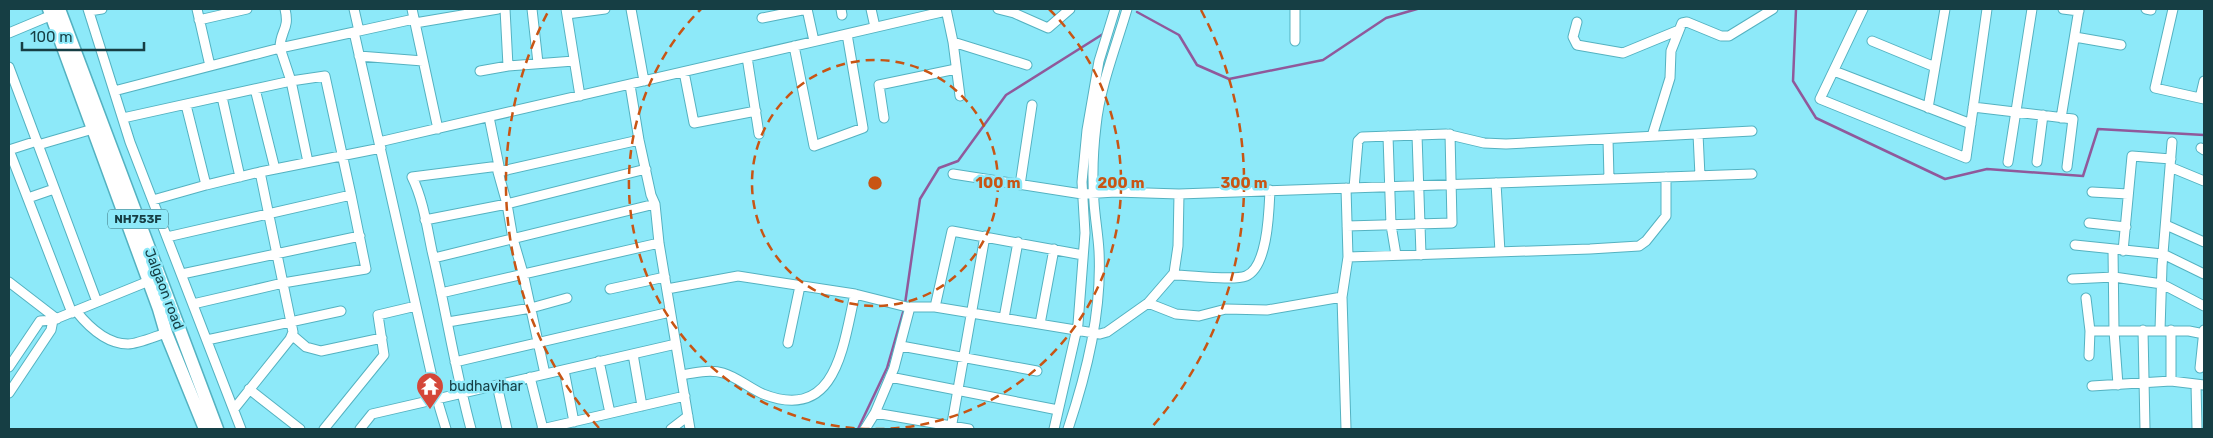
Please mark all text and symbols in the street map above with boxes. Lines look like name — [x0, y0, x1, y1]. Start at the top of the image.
scale bar — [22, 20, 145, 52]
text: 100 m — [30, 28, 72, 46]
centre of rings — [866, 174, 884, 192]
text: 100 m — [976, 174, 1020, 192]
text: 200 m — [1097, 174, 1145, 192]
text: 300 m — [1220, 174, 1268, 192]
road number: NH753F — [108, 210, 168, 228]
street label: Jalgaon road — [141, 246, 187, 332]
temple icon: budhavihar — [415, 371, 445, 410]
place label: budhavihar — [449, 378, 524, 395]

